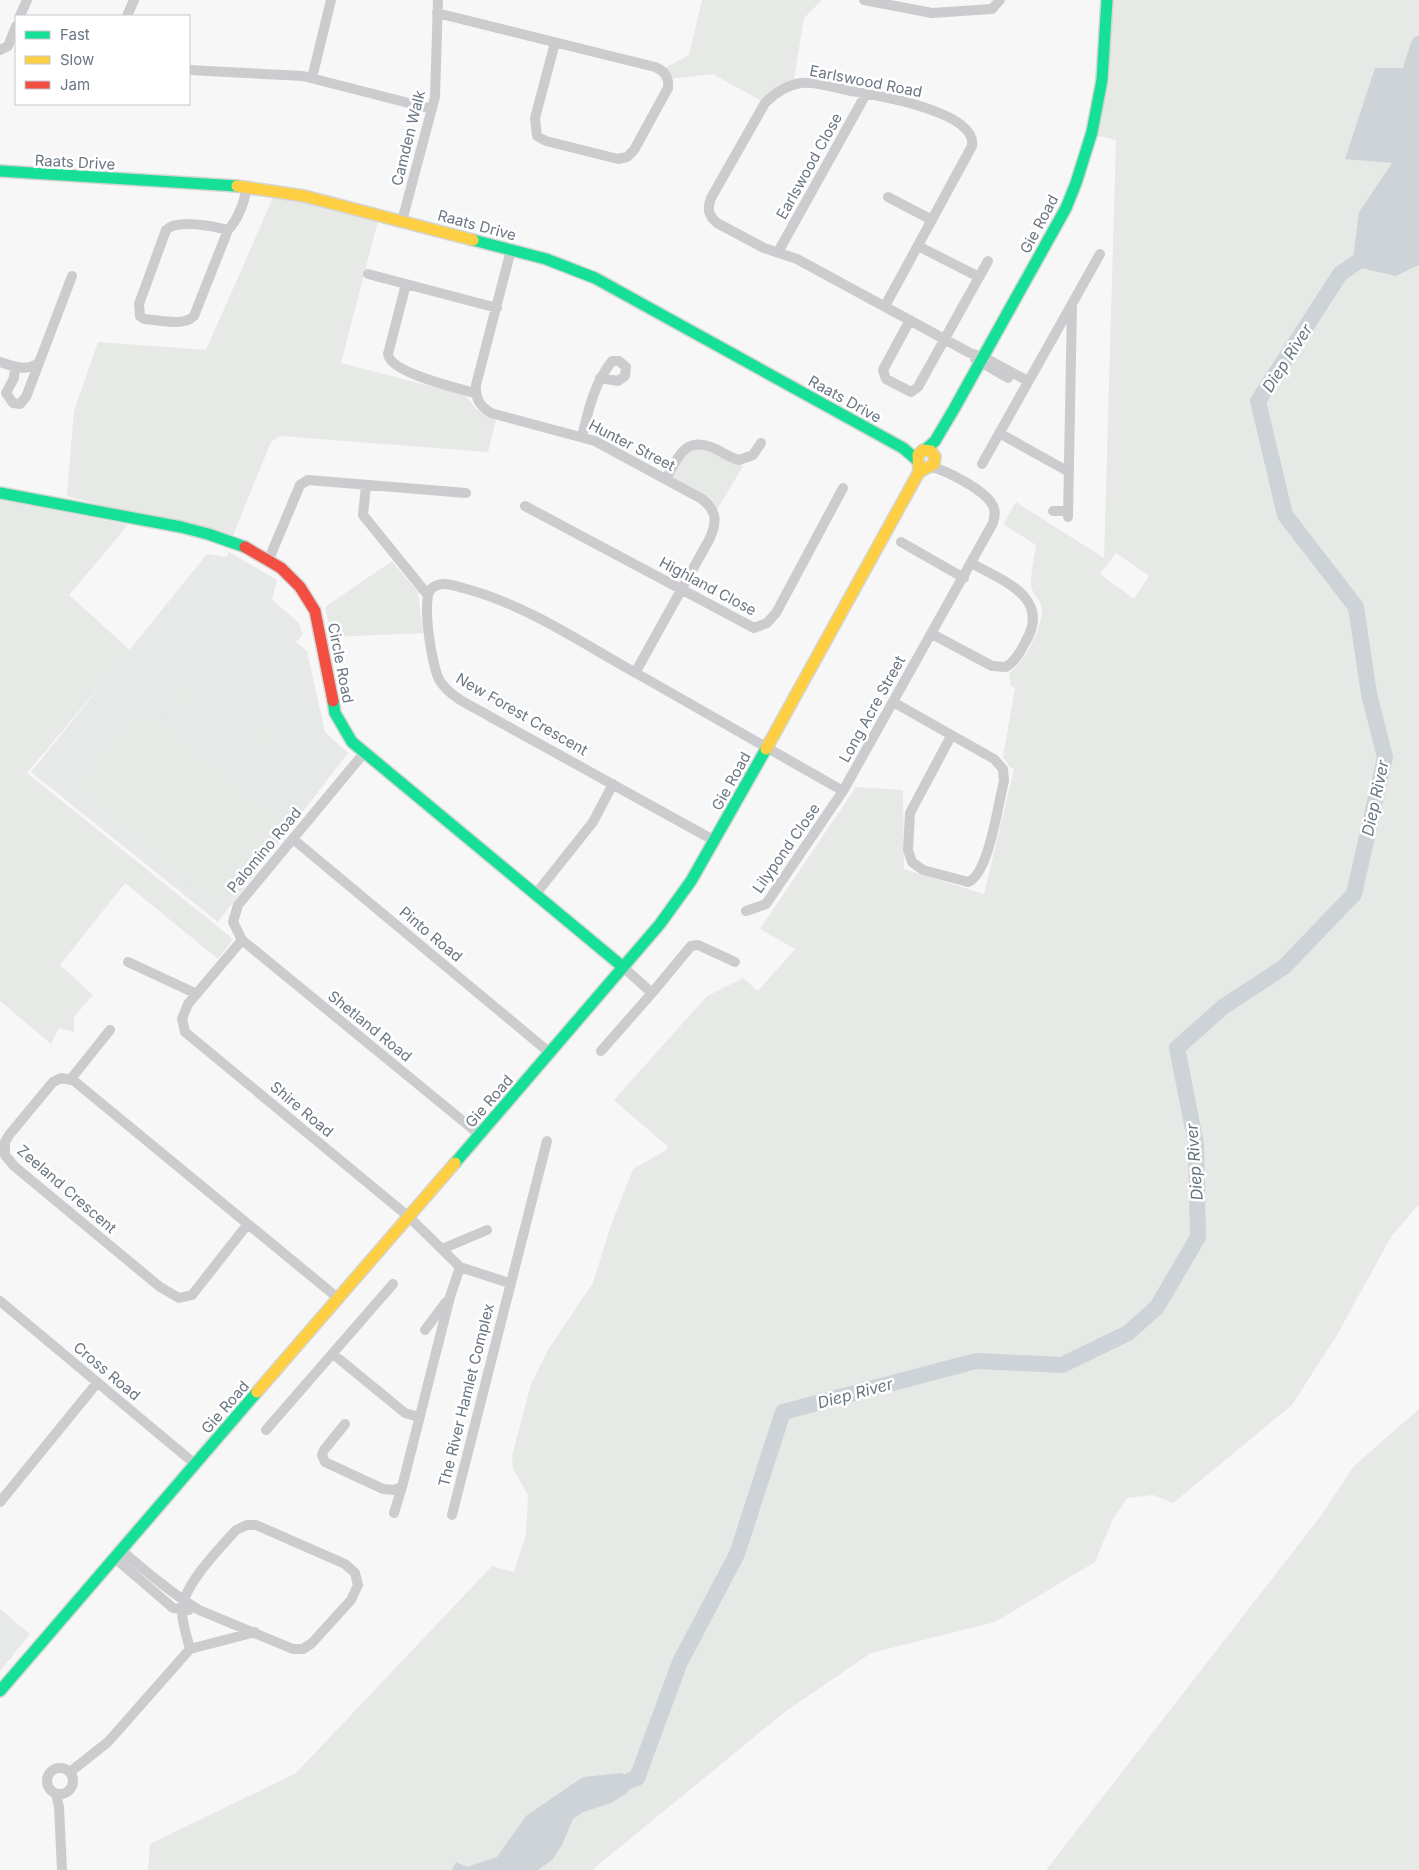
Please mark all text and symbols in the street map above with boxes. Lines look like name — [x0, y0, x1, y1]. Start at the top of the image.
legend — [15, 15, 190, 105]
text: Fast — [60, 25, 90, 44]
text: Slow — [60, 50, 94, 69]
street label: Earlswood Road — [808, 61, 924, 101]
text: Jam — [60, 75, 90, 94]
street label: Camden Walk — [387, 87, 429, 188]
street label: Earlswood Close — [772, 110, 846, 222]
street label: Raats Drive — [34, 150, 116, 174]
street label: Gie Road — [1016, 191, 1062, 257]
street label: Raats Drive — [436, 205, 518, 245]
water label: Diep River — [1258, 319, 1317, 396]
street label: Raats Drive — [805, 371, 885, 427]
street label: Hunter Street — [586, 415, 679, 475]
street label: Highland Close — [656, 552, 760, 620]
street label: Circle Road — [324, 621, 358, 705]
street label: Long Acre Street — [835, 652, 909, 766]
street label: New Forest Crescent — [453, 669, 591, 759]
street label: Gie Road — [707, 748, 755, 814]
water label: Diep River — [1357, 757, 1393, 838]
street label: Lilypond Close — [748, 800, 824, 896]
street label: Palomino Road — [223, 803, 305, 897]
street label: Pinto Road — [396, 902, 466, 966]
street label: Shetland Road — [324, 986, 416, 1066]
street label: Gie Road — [461, 1071, 517, 1131]
street label: Shire Road — [267, 1077, 337, 1141]
water label: Diep River — [1181, 1122, 1207, 1201]
street label: Zeeland Crescent — [13, 1141, 121, 1237]
street label: The River Hamlet Complex — [434, 1301, 498, 1489]
street label: Cross Road — [70, 1337, 144, 1405]
water label: Diep River — [815, 1373, 896, 1413]
street label: Gie Road — [197, 1377, 253, 1437]

